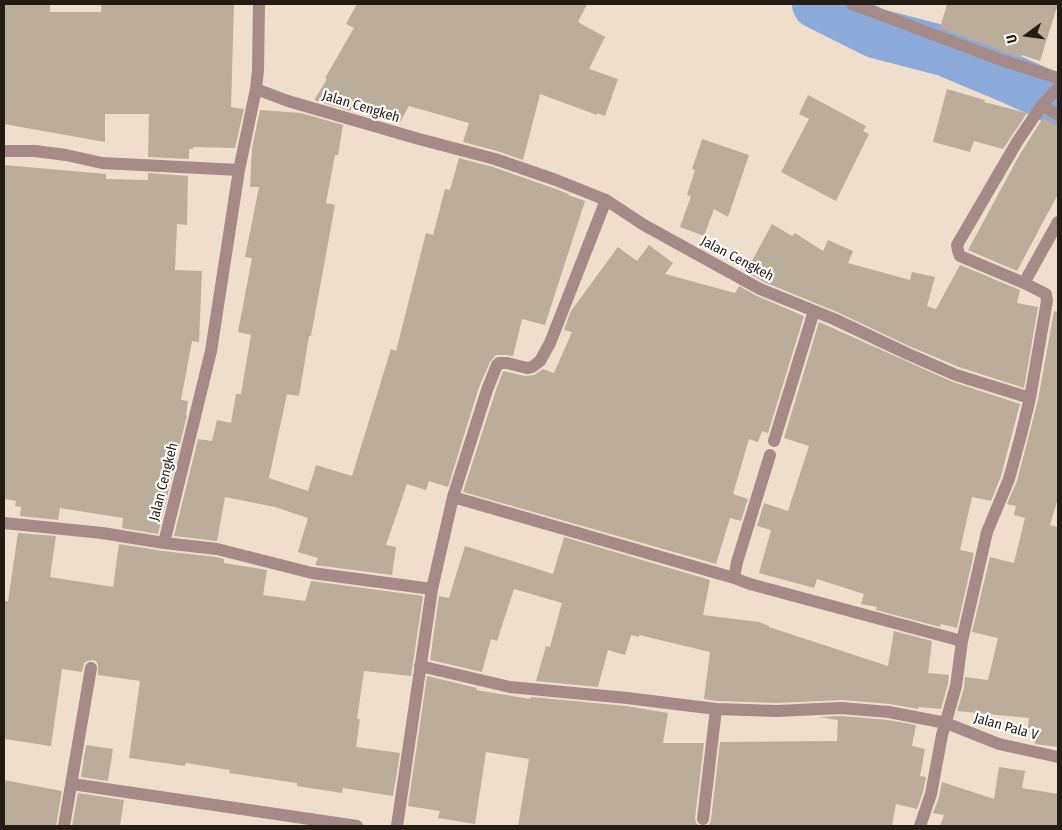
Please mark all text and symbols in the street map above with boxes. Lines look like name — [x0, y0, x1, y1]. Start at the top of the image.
north arrow — [1002, 10, 1052, 60]
text: U — [1003, 33, 1021, 45]
street label: Jalan Cengkeh — [320, 87, 402, 127]
street label: Jalan Cengkeh — [698, 233, 776, 285]
street label: Jalan Cengkeh — [146, 441, 182, 523]
street label: Jalan Pala V — [972, 710, 1040, 744]

